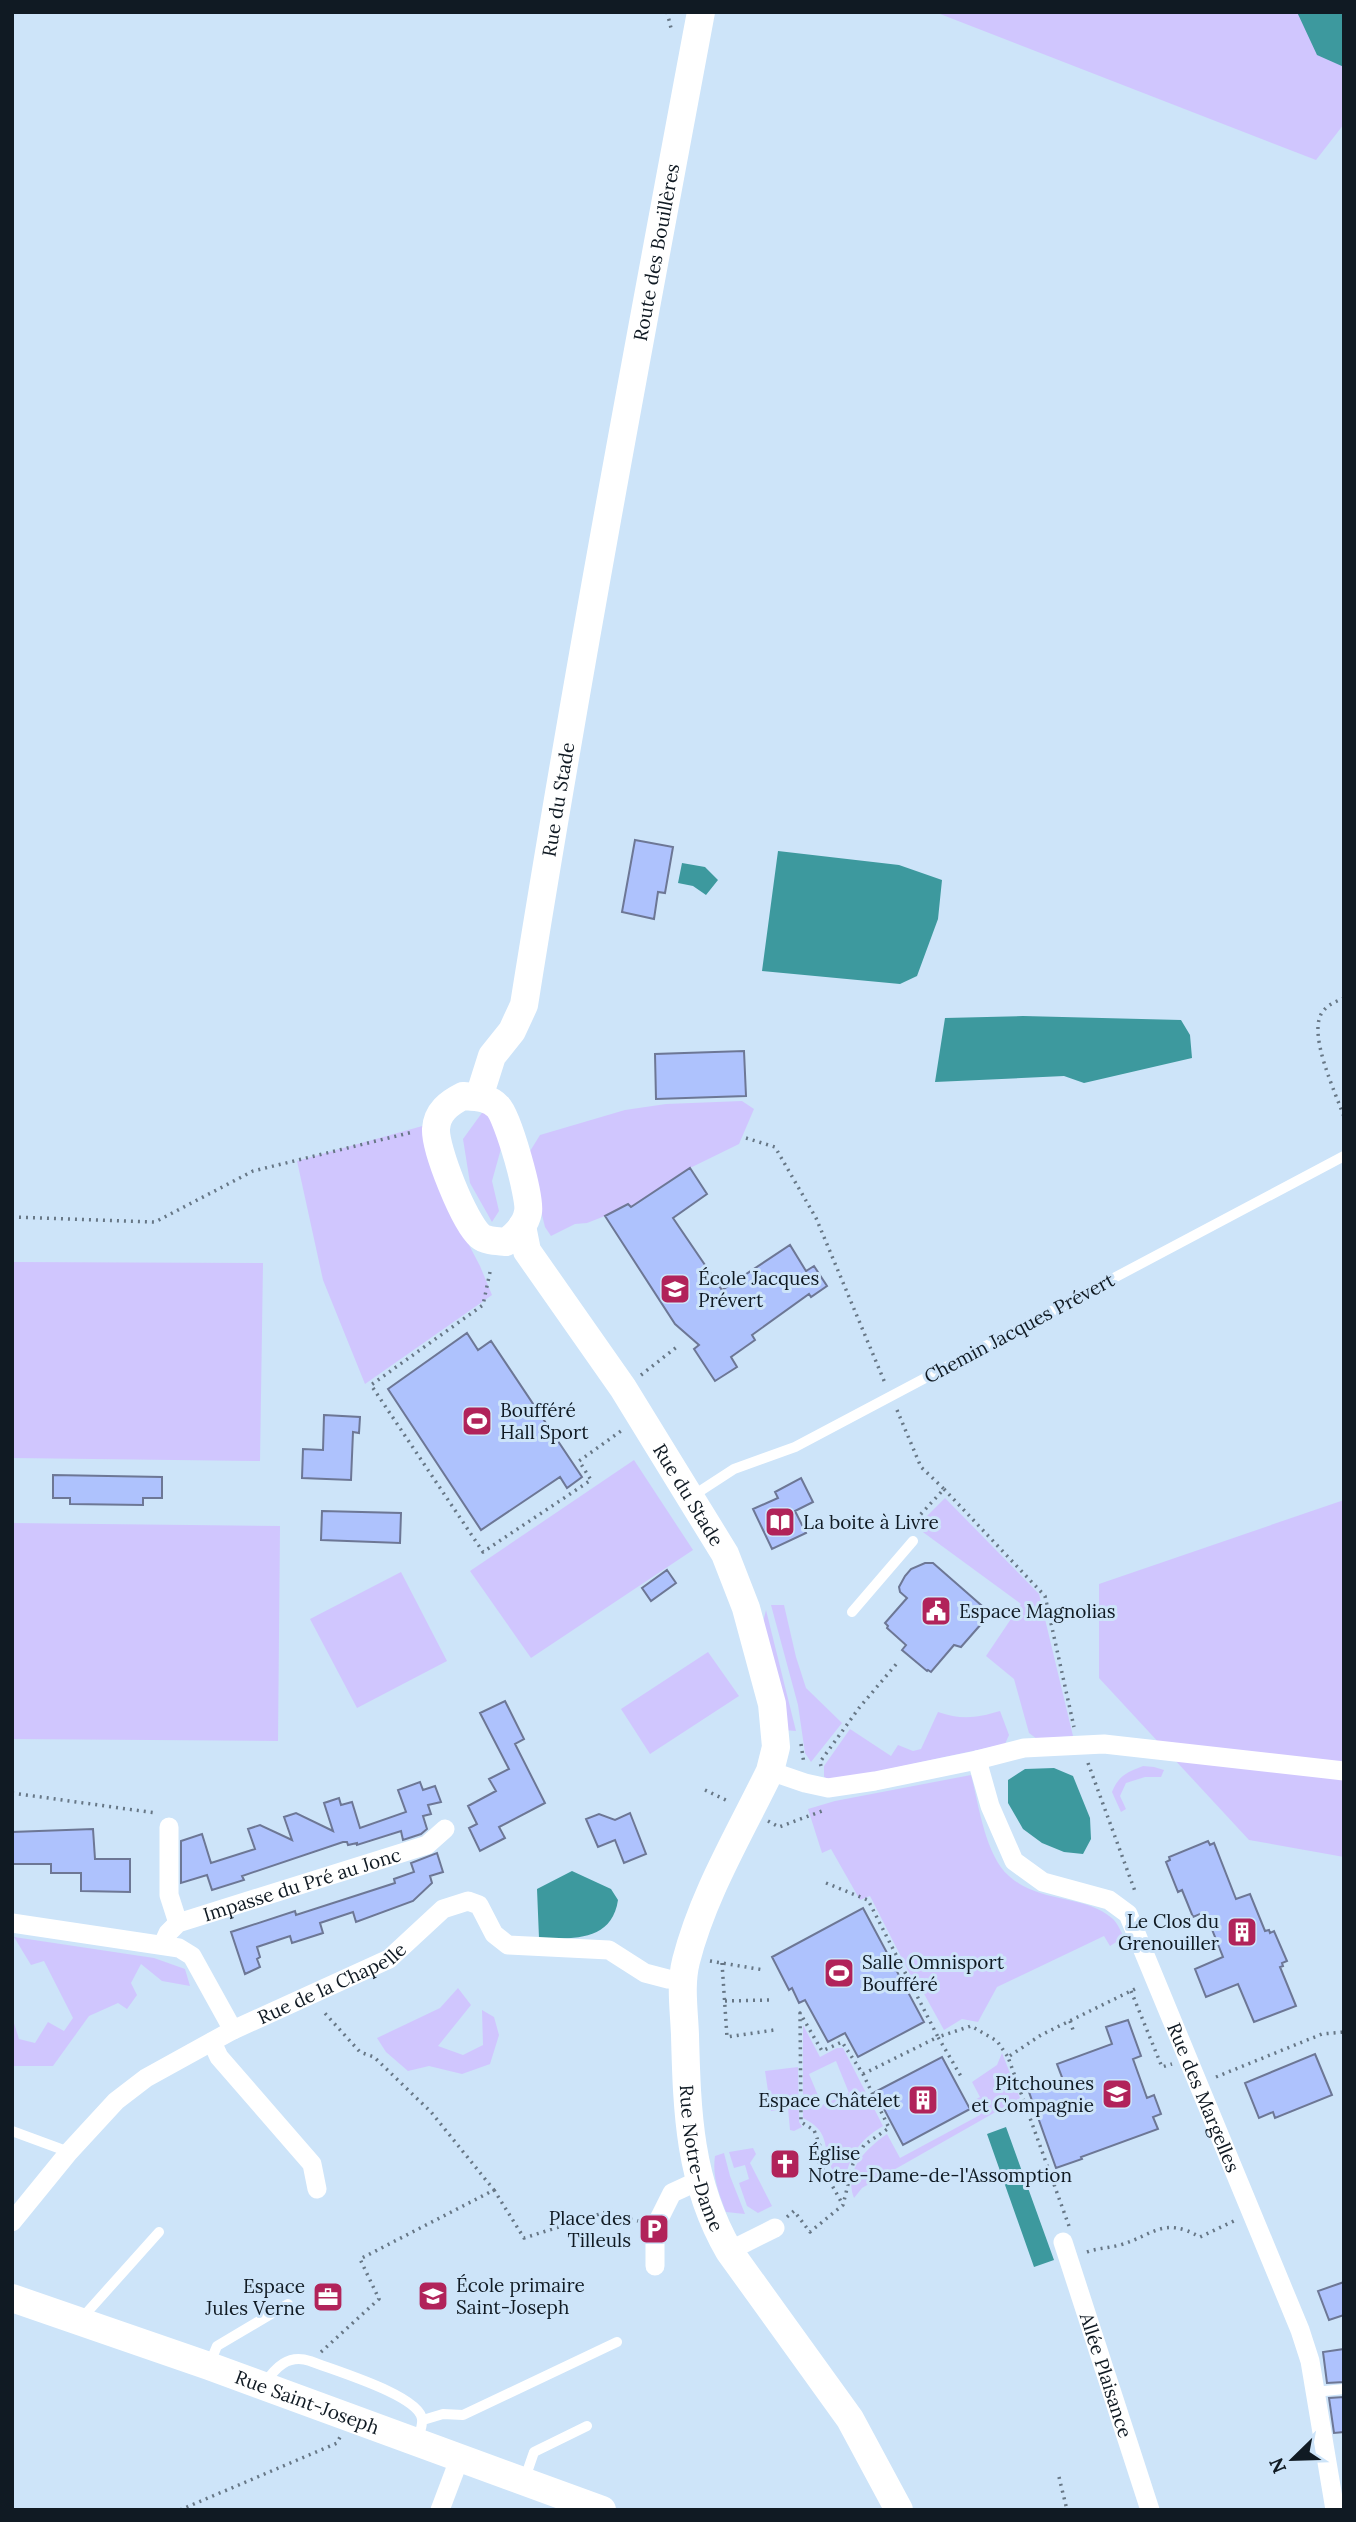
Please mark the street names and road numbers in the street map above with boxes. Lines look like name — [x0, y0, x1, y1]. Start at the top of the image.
street label: Route des Bouillères — [628, 161, 684, 343]
street label: Rue du Stade — [536, 740, 580, 859]
street label: Chemin Jacques Prévert — [920, 1267, 1119, 1388]
street label: Rue du Stade — [648, 1439, 729, 1550]
street label: Impasse du Pré au Jonc — [200, 1842, 404, 1926]
street label: Rue de la Chapelle — [254, 1937, 411, 2029]
street label: Rue des Margelles — [1162, 2019, 1245, 2176]
street label: Rue Notre-Dame — [675, 2084, 729, 2235]
street label: Allée Plaisance — [1074, 2309, 1138, 2441]
street label: Rue Saint-Joseph — [232, 2365, 383, 2439]

